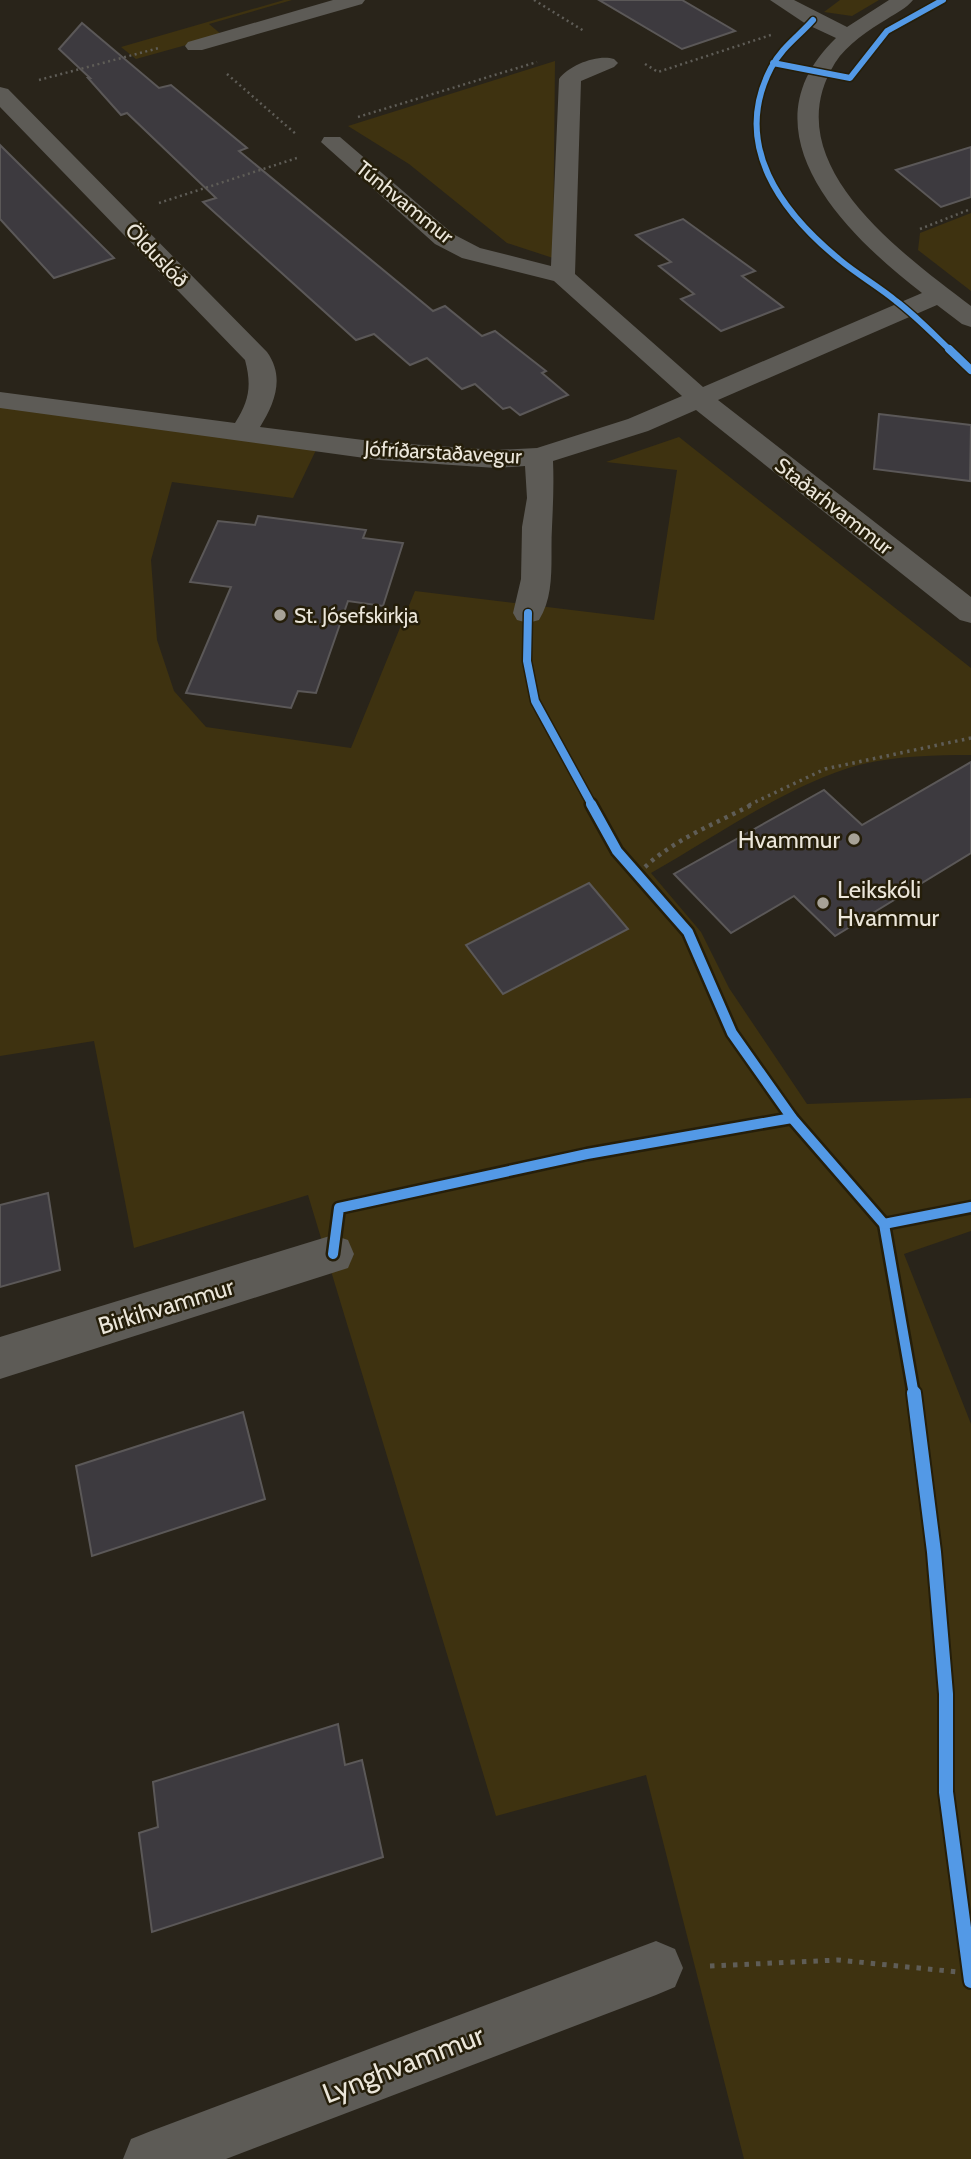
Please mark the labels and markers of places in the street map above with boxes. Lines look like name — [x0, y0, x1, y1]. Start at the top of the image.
place label: St. Jósefskirkja — [294, 603, 418, 629]
marker: St. Jósefskirkja — [272, 607, 288, 623]
place label: Hvammur — [738, 825, 840, 854]
marker: Hvammur — [846, 831, 862, 847]
place label: Leikskóli Hvammur — [837, 875, 940, 932]
marker: Leikskóli Hvammur — [815, 895, 831, 911]

